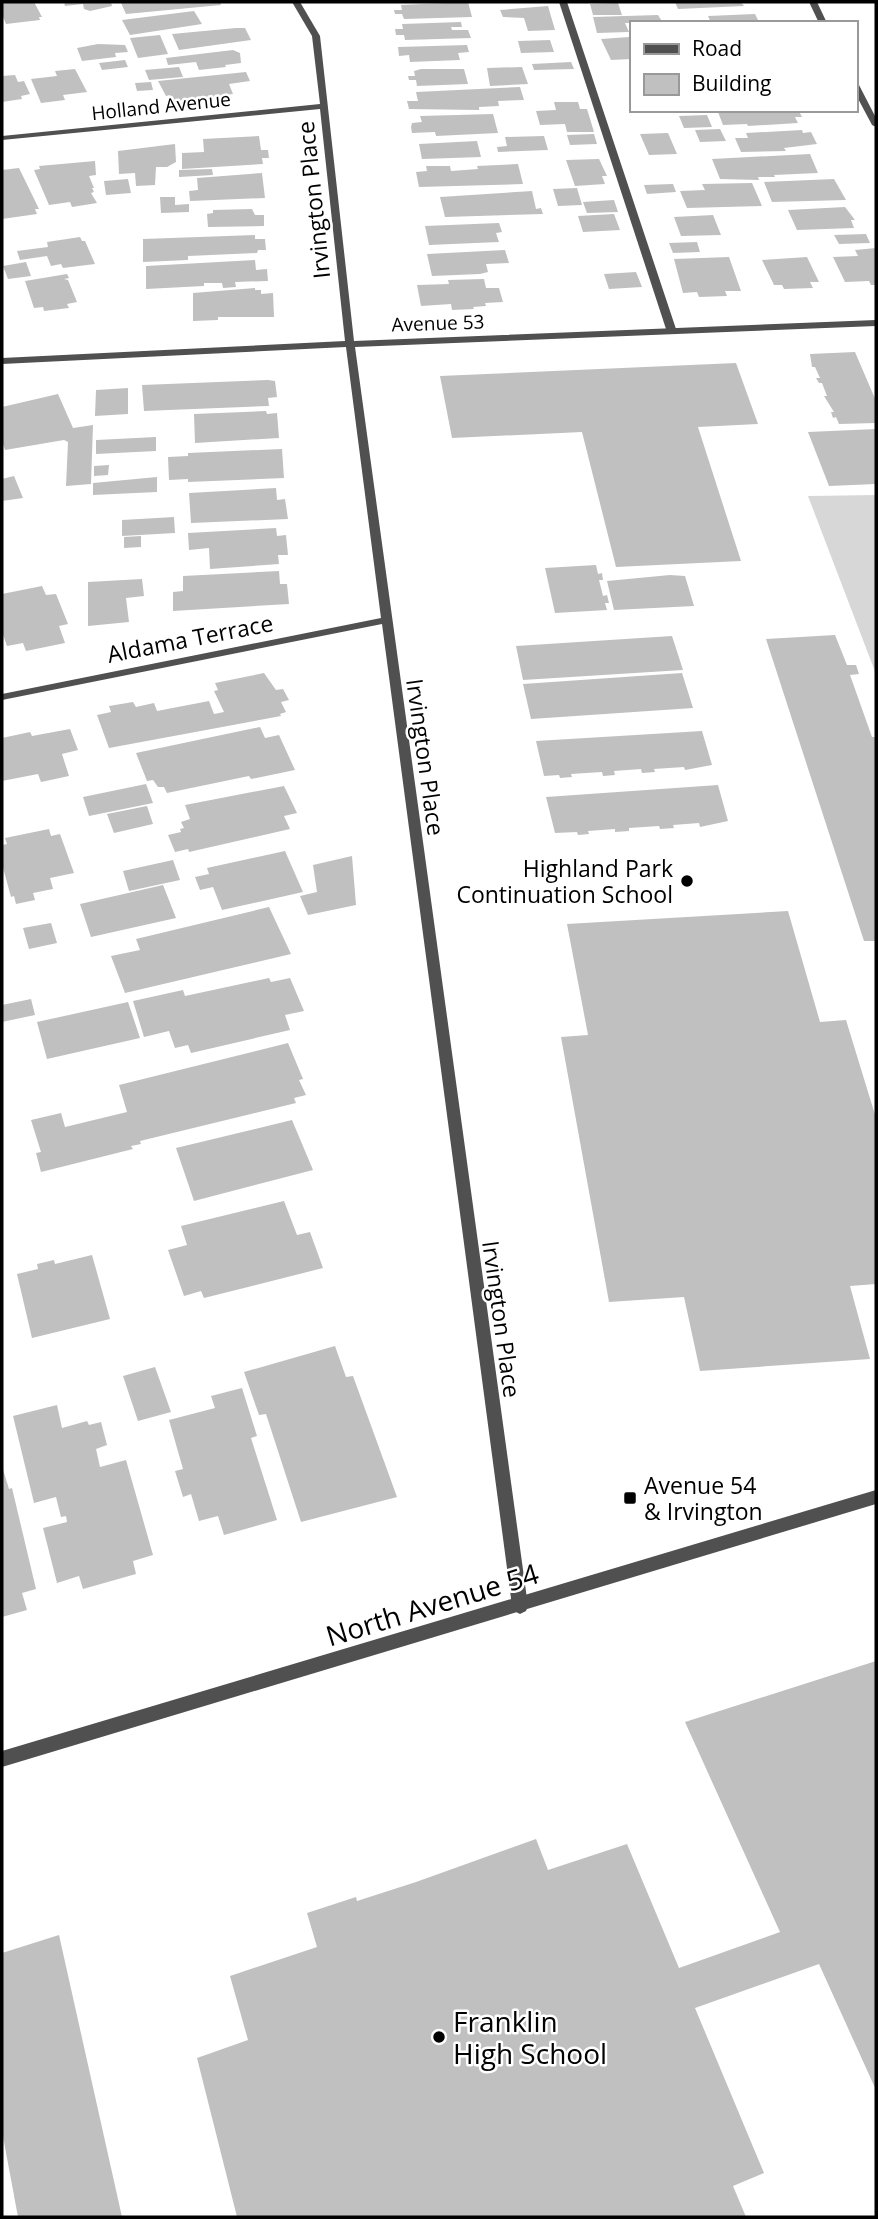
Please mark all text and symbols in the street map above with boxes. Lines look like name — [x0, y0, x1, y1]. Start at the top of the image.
legend — [630, 21, 857, 112]
text: Road — [692, 34, 742, 62]
text: Building — [692, 69, 771, 97]
street label: Holland Avenue — [90, 86, 232, 126]
street label: Irvington Place — [289, 120, 337, 280]
street label: Avenue 53 — [391, 308, 485, 338]
street label: Aldama Terrace — [104, 606, 276, 670]
street label: Irvington Place — [399, 676, 453, 838]
place label: Highland Park Continuation School — [456, 852, 673, 910]
marker: Highland Park Continuation School — [679, 873, 695, 889]
street label: Irvington Place — [475, 1238, 529, 1400]
place label: Avenue 54 & Irvington — [644, 1469, 763, 1527]
marker: Avenue 54 & Irvington — [622, 1490, 638, 1506]
street label: North Avenue 54 — [321, 1554, 543, 1654]
place label: Franklin High School — [453, 2002, 607, 2072]
marker: Franklin High School — [431, 2029, 447, 2045]

